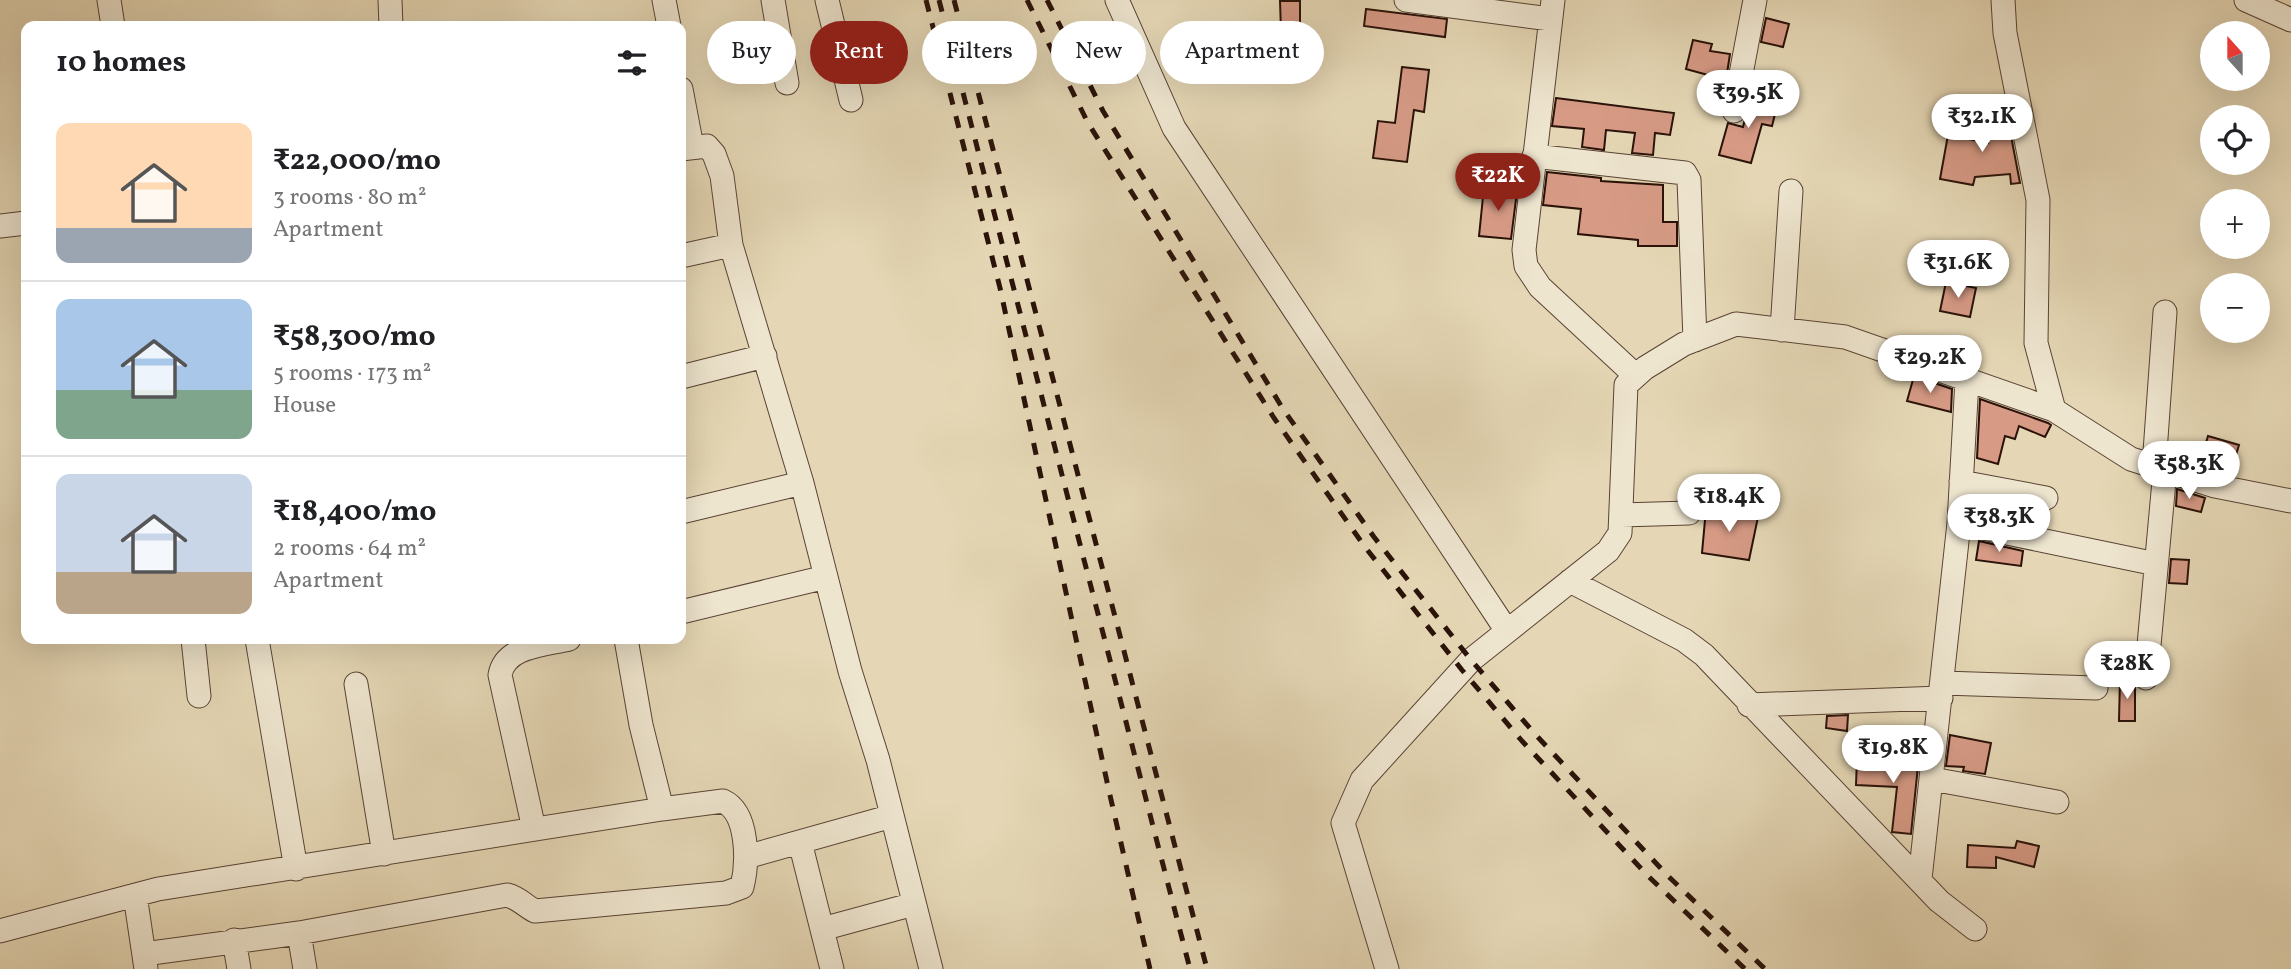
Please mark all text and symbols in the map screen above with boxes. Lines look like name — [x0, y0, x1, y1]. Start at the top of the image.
chip: Buy — [707, 21, 796, 84]
chip: Rent — [810, 21, 908, 84]
chip: Filters — [922, 21, 1037, 84]
chip: New — [1051, 21, 1146, 84]
chip: Apartment — [1160, 21, 1324, 84]
north arrow — [2200, 21, 2270, 91]
map controls — [2200, 21, 2270, 343]
text: 10 homes — [56, 42, 186, 84]
icon: filters — [613, 44, 651, 82]
pin: ₹39.5K — [1691, 71, 1805, 130]
text: ₹39.5K — [1713, 77, 1783, 109]
pin: ₹32.1K — [1925, 94, 2039, 154]
text: ₹32.1K — [1948, 101, 2016, 133]
button: locate — [2200, 105, 2270, 175]
text: ₹22,000/mo — [273, 140, 441, 182]
icon: home — [112, 151, 196, 235]
pin: ₹22K — [1457, 154, 1539, 213]
text: ₹22K — [1471, 160, 1525, 192]
text: 3 rooms · 80 m² — [273, 182, 426, 214]
button: + — [2200, 189, 2270, 259]
text: Apartment — [273, 214, 384, 246]
pin: ₹31.6K — [1901, 240, 2015, 300]
text: ₹31.6K — [1923, 247, 1993, 279]
button: − — [2200, 273, 2270, 343]
text: ₹58,300/mo — [273, 316, 436, 358]
icon: home — [112, 327, 196, 411]
pin: ₹29.2K — [1873, 336, 1987, 395]
text: ₹29.2K — [1894, 342, 1966, 374]
text: 5 rooms · 173 m² — [273, 358, 431, 390]
text: House — [273, 390, 336, 422]
pin: ₹58.3K — [2132, 442, 2246, 501]
text: ₹58.3K — [2154, 448, 2224, 480]
pin: ₹18.4K — [1672, 475, 1786, 534]
text: ₹18.4K — [1693, 481, 1765, 513]
text: ₹18,400/mo — [273, 491, 437, 533]
pin: ₹38.3K — [1942, 494, 2056, 554]
text: ₹38.3K — [1963, 501, 2035, 533]
icon: home — [112, 502, 196, 586]
text: 2 rooms · 64 m² — [273, 533, 426, 565]
text: Apartment — [273, 565, 384, 597]
pin: ₹28K — [2086, 642, 2168, 701]
text: ₹28K — [2100, 648, 2154, 680]
pin: ₹19.8K — [1836, 726, 1950, 785]
text: ₹19.8K — [1858, 732, 1928, 764]

